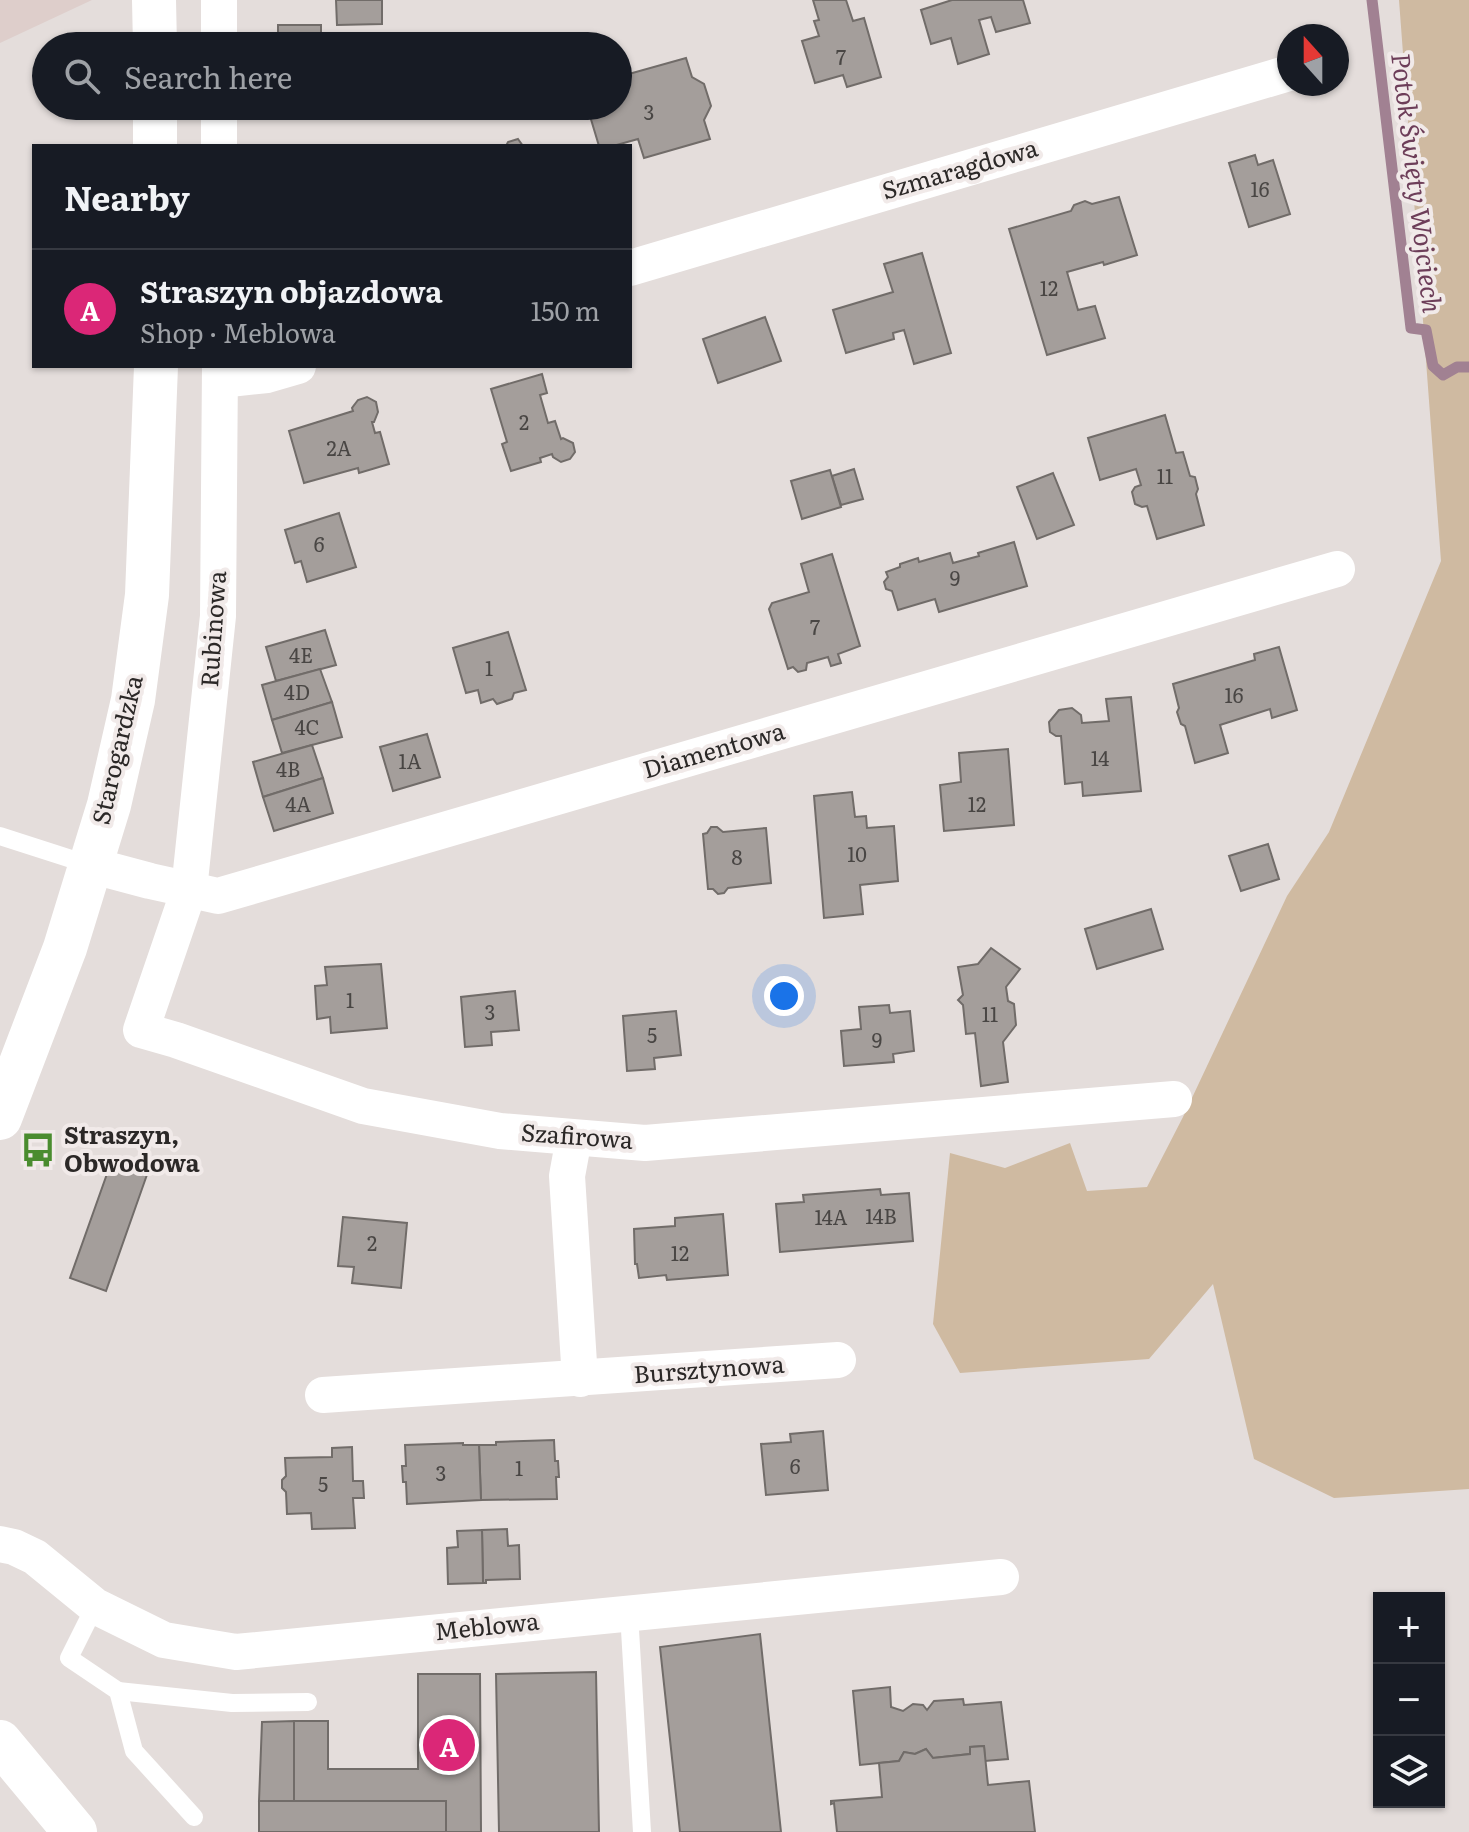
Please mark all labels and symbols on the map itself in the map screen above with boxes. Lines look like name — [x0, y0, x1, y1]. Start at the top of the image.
north arrow — [1277, 24, 1349, 96]
house number: 7 — [836, 41, 846, 71]
water label: Potok Święty Wojciech — [1383, 50, 1454, 315]
house number: 3 — [644, 96, 654, 126]
street label: Szmaragdowa — [877, 129, 1041, 207]
house number: 16 — [1251, 173, 1270, 203]
house number: 12 — [1040, 272, 1058, 302]
house number: 2 — [519, 406, 529, 436]
house number: 2A — [327, 432, 352, 462]
house number: 11 — [1157, 460, 1173, 490]
house number: 6 — [314, 528, 325, 558]
house number: 9 — [950, 562, 960, 592]
street label: Rubinowa — [190, 569, 233, 688]
house number: 7 — [810, 611, 820, 641]
house number: 4E — [289, 639, 313, 669]
house number: 1 — [485, 652, 493, 682]
street label: Starogardzka — [81, 671, 150, 828]
house number: 4D — [284, 676, 310, 706]
house number: 16 — [1225, 679, 1244, 709]
house number: 4C — [295, 711, 320, 741]
street label: Diamentowa — [638, 712, 789, 786]
house number: 14 — [1091, 742, 1109, 772]
house number: 1A — [399, 745, 422, 775]
house number: 4B — [276, 753, 300, 783]
house number: 4A — [285, 788, 311, 818]
house number: 12 — [968, 788, 986, 818]
house number: 10 — [847, 838, 867, 868]
house number: 8 — [731, 841, 743, 871]
your location — [764, 976, 804, 1016]
house number: 1 — [346, 984, 354, 1014]
house number: 3 — [485, 996, 495, 1026]
house number: 11 — [982, 998, 998, 1028]
house number: 5 — [647, 1019, 657, 1049]
house number: 9 — [872, 1024, 882, 1054]
street label: Szafirowa — [520, 1113, 635, 1156]
place label: Straszyn, Obwodowa — [64, 1116, 200, 1179]
bus stop icon: Straszyn, Obwodowa — [19, 1131, 57, 1169]
house number: 14B — [865, 1200, 897, 1230]
house number: 14A — [814, 1201, 848, 1231]
house number: 2 — [367, 1227, 377, 1257]
house number: 12 — [671, 1237, 689, 1267]
street label: Bursztynowa — [632, 1345, 785, 1390]
house number: 6 — [790, 1450, 801, 1480]
house number: 1 — [515, 1452, 523, 1482]
house number: 3 — [436, 1457, 446, 1487]
house number: 5 — [318, 1468, 328, 1498]
street label: Meblowa — [433, 1602, 541, 1647]
pin: A — [423, 1715, 475, 1775]

